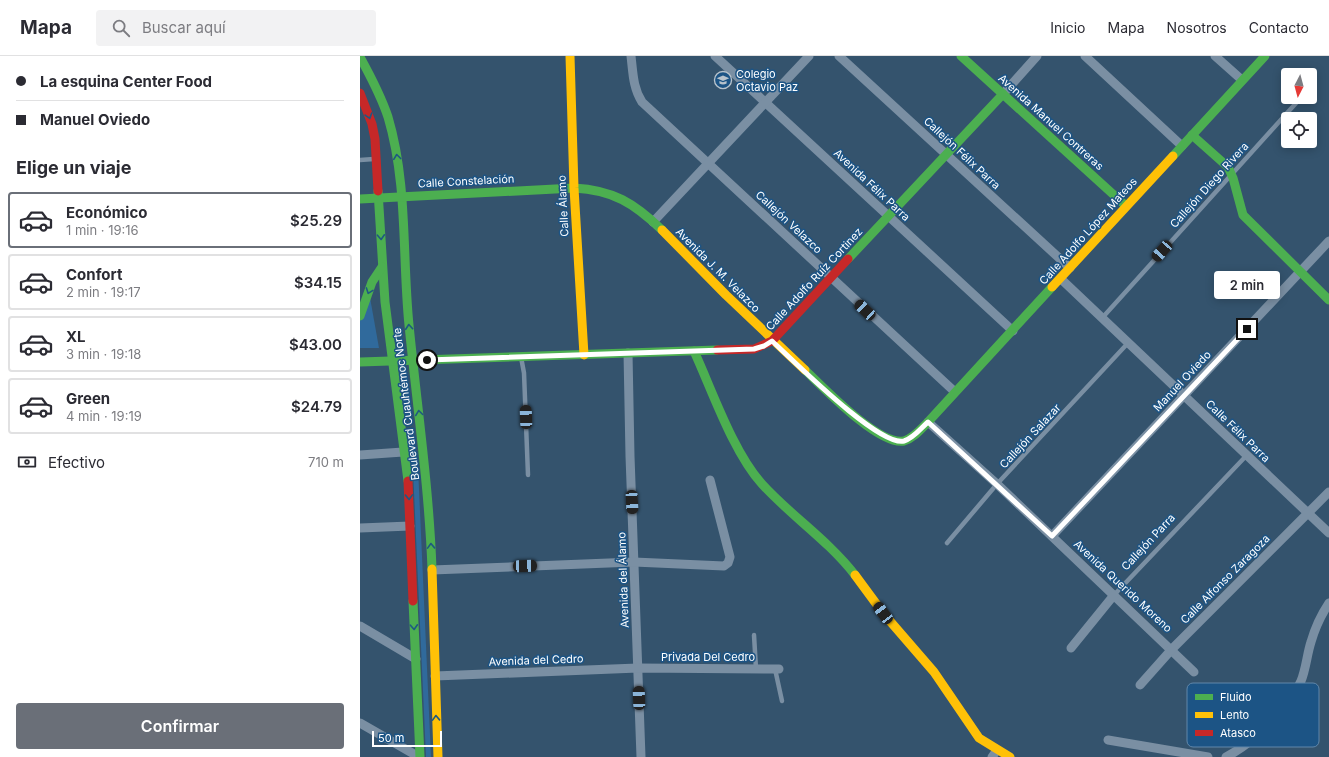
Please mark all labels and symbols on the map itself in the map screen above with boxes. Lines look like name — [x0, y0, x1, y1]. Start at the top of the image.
place label: Colegio Octavio Paz — [736, 67, 798, 94]
north arrow — [1281, 68, 1317, 104]
school or university icon: Colegio Octavio Paz — [713, 70, 733, 90]
street label: Avenida Manuel Contreras — [995, 71, 1107, 173]
one-way arrow — [364, 112, 373, 119]
street label: Callejón Félix Parra — [921, 114, 1003, 192]
street label: Callejón Diego Rivera — [1167, 139, 1251, 231]
street label: Avenida Félix Parra — [831, 146, 913, 224]
one-way arrow — [393, 154, 402, 160]
street label: Calle Constelación — [417, 171, 515, 191]
street label: Calle Álamo — [554, 174, 572, 237]
street label: Calle Adolfo López Mateos — [1036, 174, 1140, 288]
street label: Callejón Velazco — [753, 188, 825, 257]
street label: Avenida J. M. Velazco — [673, 225, 763, 315]
street label: Calle Adolfo Ruíz Cortinez — [763, 225, 865, 333]
one-way arrow — [377, 234, 385, 240]
car — [1150, 238, 1174, 264]
callout: 2 min — [1214, 271, 1280, 299]
one-way arrow — [366, 287, 374, 294]
car — [852, 297, 878, 323]
route end — [1238, 320, 1256, 338]
one-way arrow — [404, 324, 413, 330]
street label: Boulevard Cuauhtémoc Norte — [390, 327, 422, 481]
street label: Manuel Oviedo — [1150, 347, 1214, 414]
route start — [418, 351, 436, 369]
street label: Calle Félix Parra — [1203, 397, 1273, 465]
street label: Callejón Salazar — [996, 401, 1064, 471]
car — [520, 405, 532, 429]
one-way arrow — [415, 410, 424, 416]
car — [625, 490, 639, 514]
one-way arrow — [405, 494, 413, 500]
street label: Callejón Parra — [1118, 511, 1178, 573]
street label: Avenida del Álamo — [614, 531, 632, 628]
street label: Calle Alfonso Zaragoza — [1177, 531, 1273, 627]
street label: Avenida Querido Moreno — [1071, 537, 1175, 635]
one-way arrow — [427, 543, 435, 549]
car — [513, 560, 537, 572]
car — [871, 600, 895, 626]
one-way arrow — [410, 624, 419, 630]
street label: Privada Del Cedro — [661, 650, 755, 664]
street label: Avenida del Cedro — [488, 651, 584, 669]
legend — [1187, 683, 1319, 747]
car — [633, 686, 645, 710]
text: Fluido — [1220, 690, 1252, 704]
text: Lento — [1220, 708, 1250, 722]
one-way arrow — [432, 715, 441, 721]
text: Atasco — [1220, 726, 1256, 740]
scale bar — [372, 729, 442, 748]

